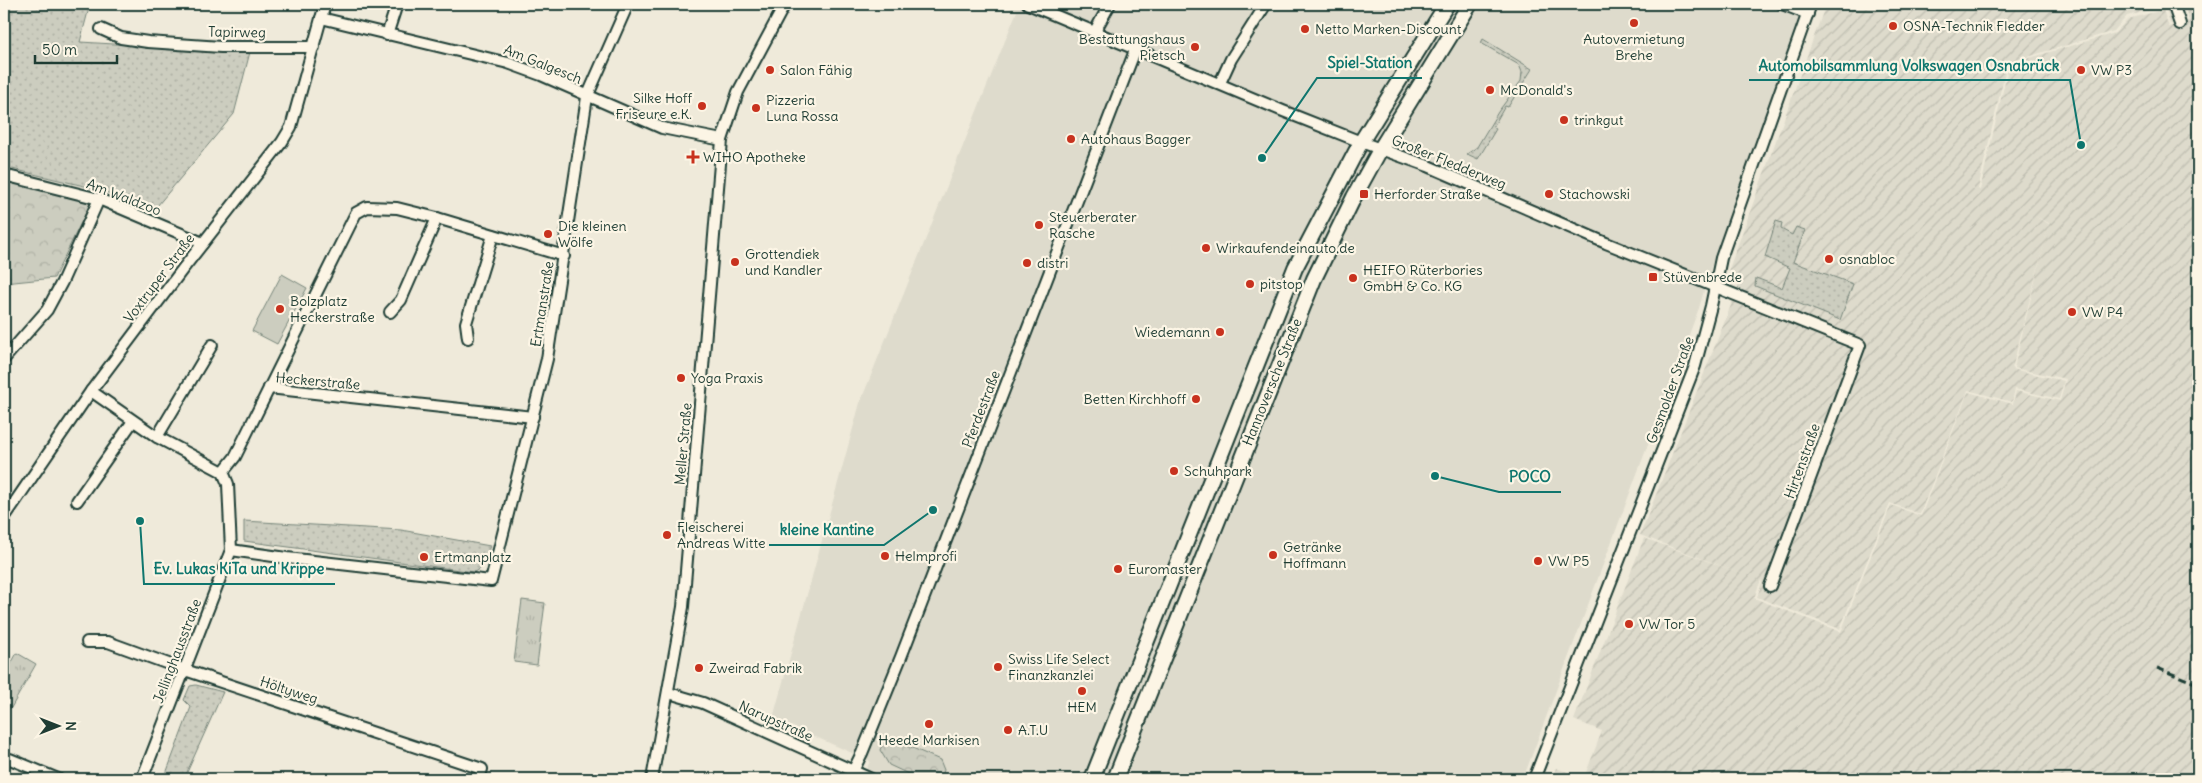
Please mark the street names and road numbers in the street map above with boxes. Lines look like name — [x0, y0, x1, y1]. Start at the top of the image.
street label: Tapirweg — [208, 22, 266, 42]
street label: Am Galgesch — [501, 40, 585, 88]
street label: Großer Fledderweg — [1389, 131, 1509, 193]
street label: Am Waldzoo — [84, 175, 164, 220]
street label: Voxtruper Straße — [120, 230, 198, 326]
street label: Ertmanstraße — [526, 260, 558, 348]
street label: Hannoversche Straße — [1238, 316, 1306, 448]
street label: Gesmolder Straße — [1642, 334, 1698, 446]
street label: Heckerstraße — [275, 368, 361, 394]
street label: Pferdestraße — [958, 368, 1004, 450]
street label: Meller Straße — [670, 402, 696, 486]
street label: Hirtenstraße — [1780, 421, 1824, 501]
street label: Jellinghausstraße — [149, 596, 205, 706]
street label: Höltyweg — [258, 672, 320, 708]
street label: Narupstraße — [736, 697, 816, 745]

